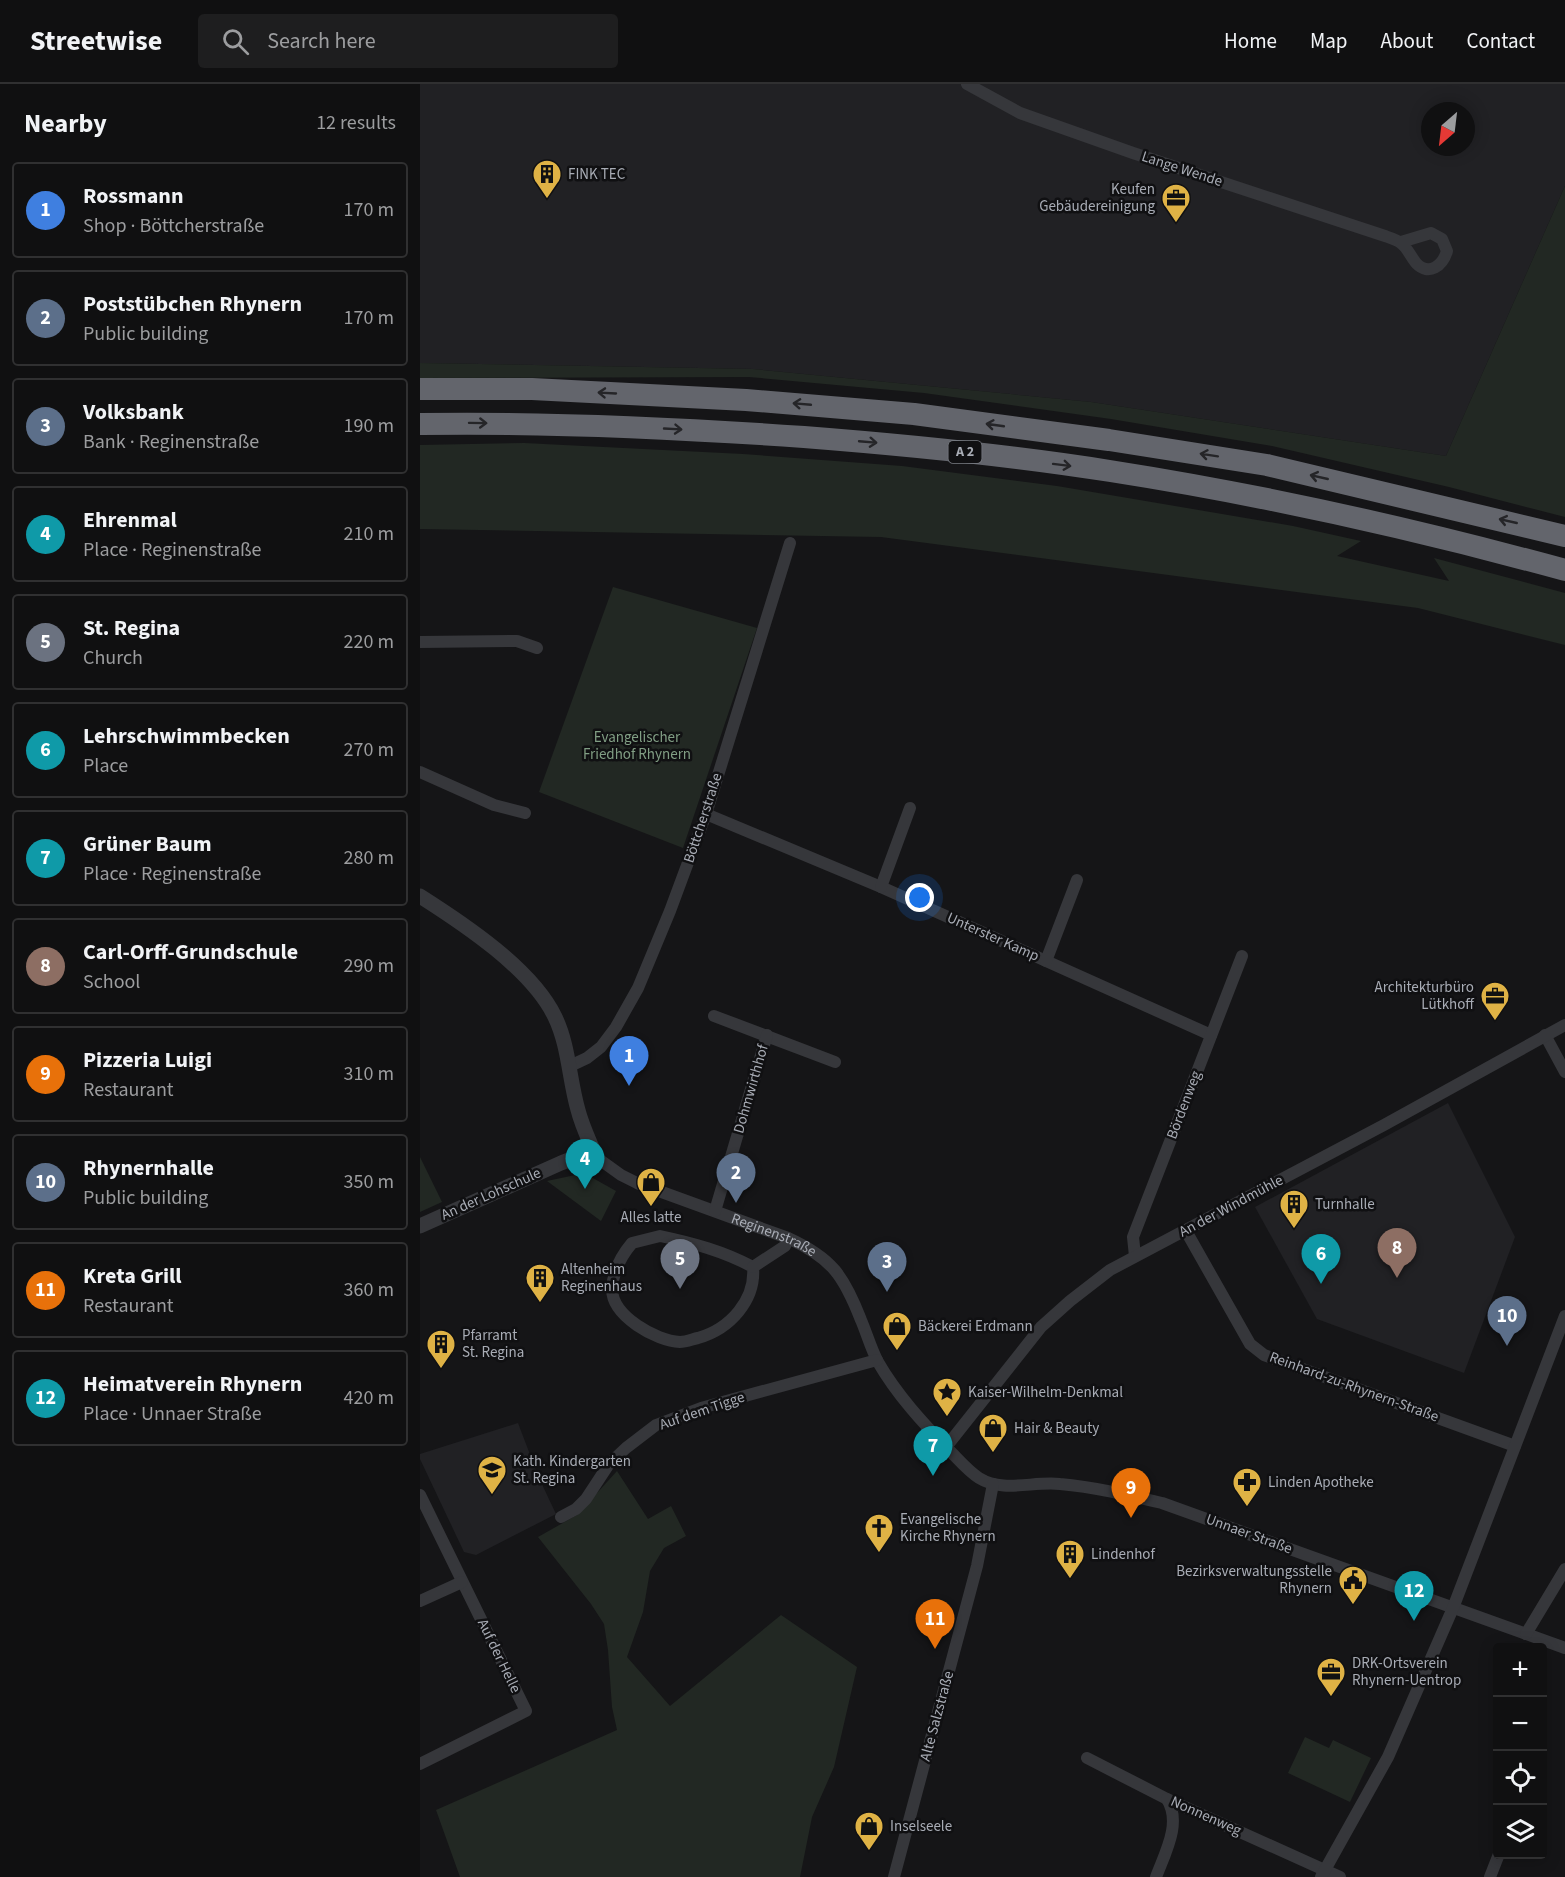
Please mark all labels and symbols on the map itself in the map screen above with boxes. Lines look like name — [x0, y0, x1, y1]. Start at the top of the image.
north arrow — [1421, 102, 1475, 156]
street label: Lange Wende — [1139, 146, 1225, 192]
building icon: FINK TEC — [531, 158, 563, 200]
place label: FINK TEC — [568, 164, 626, 185]
place label: Keufen Gebäudereinigung — [1039, 179, 1155, 217]
office icon: Keufen Gebäudereinigung — [1160, 182, 1192, 224]
one-way arrow — [597, 387, 617, 398]
one-way arrow — [792, 399, 812, 410]
one-way arrow — [468, 418, 488, 429]
one-way arrow — [986, 419, 1006, 430]
one-way arrow — [663, 423, 683, 434]
one-way arrow — [857, 437, 877, 448]
road number: A 2 — [948, 441, 982, 463]
one-way arrow — [1200, 450, 1220, 461]
one-way arrow — [1051, 459, 1071, 470]
one-way arrow — [1309, 470, 1328, 482]
one-way arrow — [1499, 515, 1519, 526]
park label: Evangelischer Friedhof Rhynern — [583, 727, 691, 765]
street label: Böttcherstraße — [679, 770, 727, 866]
your location — [905, 883, 934, 912]
street label: Unterster Kamp — [944, 907, 1042, 967]
place label: Architekturbüro Lütkhoff — [1375, 977, 1475, 1015]
office icon: Architekturbüro Lütkhoff — [1479, 980, 1511, 1022]
pin: 1 — [610, 1036, 648, 1086]
street label: Dohmwirthhof — [728, 1042, 774, 1136]
street label: Bördenweg — [1161, 1067, 1207, 1142]
pin: 4 — [566, 1140, 604, 1189]
pin: 2 — [716, 1154, 756, 1203]
street label: An der Lohschule — [438, 1163, 544, 1225]
shop icon: Alles latte — [635, 1166, 667, 1208]
street label: An der Windmühle — [1175, 1170, 1287, 1242]
building icon: Turnhalle — [1278, 1188, 1310, 1230]
place label: Turnhalle — [1315, 1194, 1375, 1215]
place label: Alles latte — [621, 1207, 681, 1228]
street label: Reginenstraße — [728, 1208, 821, 1262]
pin: 8 — [1378, 1228, 1416, 1278]
pin: 6 — [1302, 1234, 1340, 1284]
pin: 5 — [660, 1240, 700, 1289]
pin: 3 — [868, 1242, 906, 1292]
place label: Altenheim Reginenhaus — [561, 1259, 642, 1297]
building icon: Altenheim Reginenhaus — [524, 1262, 556, 1304]
pin: 10 — [1488, 1296, 1526, 1346]
shop icon: Bäckerei Erdmann — [881, 1310, 913, 1352]
place label: Bäckerei Erdmann — [918, 1316, 1033, 1337]
place label: Pfarramt St. Regina — [462, 1325, 524, 1363]
building icon: Pfarramt St. Regina — [425, 1328, 457, 1370]
street label: Reinhard-zu-Rhynern-Straße — [1266, 1347, 1442, 1427]
place icon: Kaiser-Wilhelm-Denkmal — [931, 1376, 963, 1418]
place label: Kaiser-Wilhelm-Denkmal — [968, 1382, 1123, 1403]
street label: Auf dem Tigge — [657, 1387, 747, 1435]
shop icon: Hair & Beauty — [977, 1412, 1009, 1454]
place label: Hair & Beauty — [1014, 1418, 1099, 1439]
pin: 7 — [914, 1426, 952, 1476]
place label: Kath. Kindergarten St. Regina — [513, 1451, 631, 1489]
school or university icon: Kath. Kindergarten St. Regina — [476, 1454, 508, 1496]
pharmacy icon: Linden Apotheke — [1231, 1466, 1263, 1508]
pin: 9 — [1112, 1468, 1150, 1518]
place label: Linden Apotheke — [1268, 1472, 1374, 1493]
place label: Evangelische Kirche Rhynern — [900, 1509, 996, 1547]
street label: Unnaer Straße — [1203, 1509, 1295, 1559]
church icon: Evangelische Kirche Rhynern — [863, 1512, 895, 1554]
building icon: Lindenhof — [1054, 1538, 1086, 1580]
place label: Lindenhof — [1091, 1544, 1155, 1565]
place label: Bezirksverwaltungsstelle Rhynern — [1176, 1561, 1332, 1599]
public building icon: Bezirksverwaltungsstelle Rhynern — [1337, 1564, 1369, 1606]
pin: 12 — [1394, 1572, 1434, 1621]
pin: 11 — [916, 1600, 954, 1649]
street label: Auf der Helle — [472, 1616, 526, 1696]
place label: DRK-Ortsverein Rhynern-Uentrop — [1352, 1653, 1461, 1691]
office icon: DRK-Ortsverein Rhynern-Uentrop — [1315, 1656, 1347, 1698]
street label: Alte Salzstraße — [915, 1669, 959, 1763]
street label: Nonnenweg — [1167, 1791, 1245, 1841]
shop icon: Inselseele — [853, 1810, 885, 1852]
place label: Inselseele — [890, 1816, 952, 1837]

